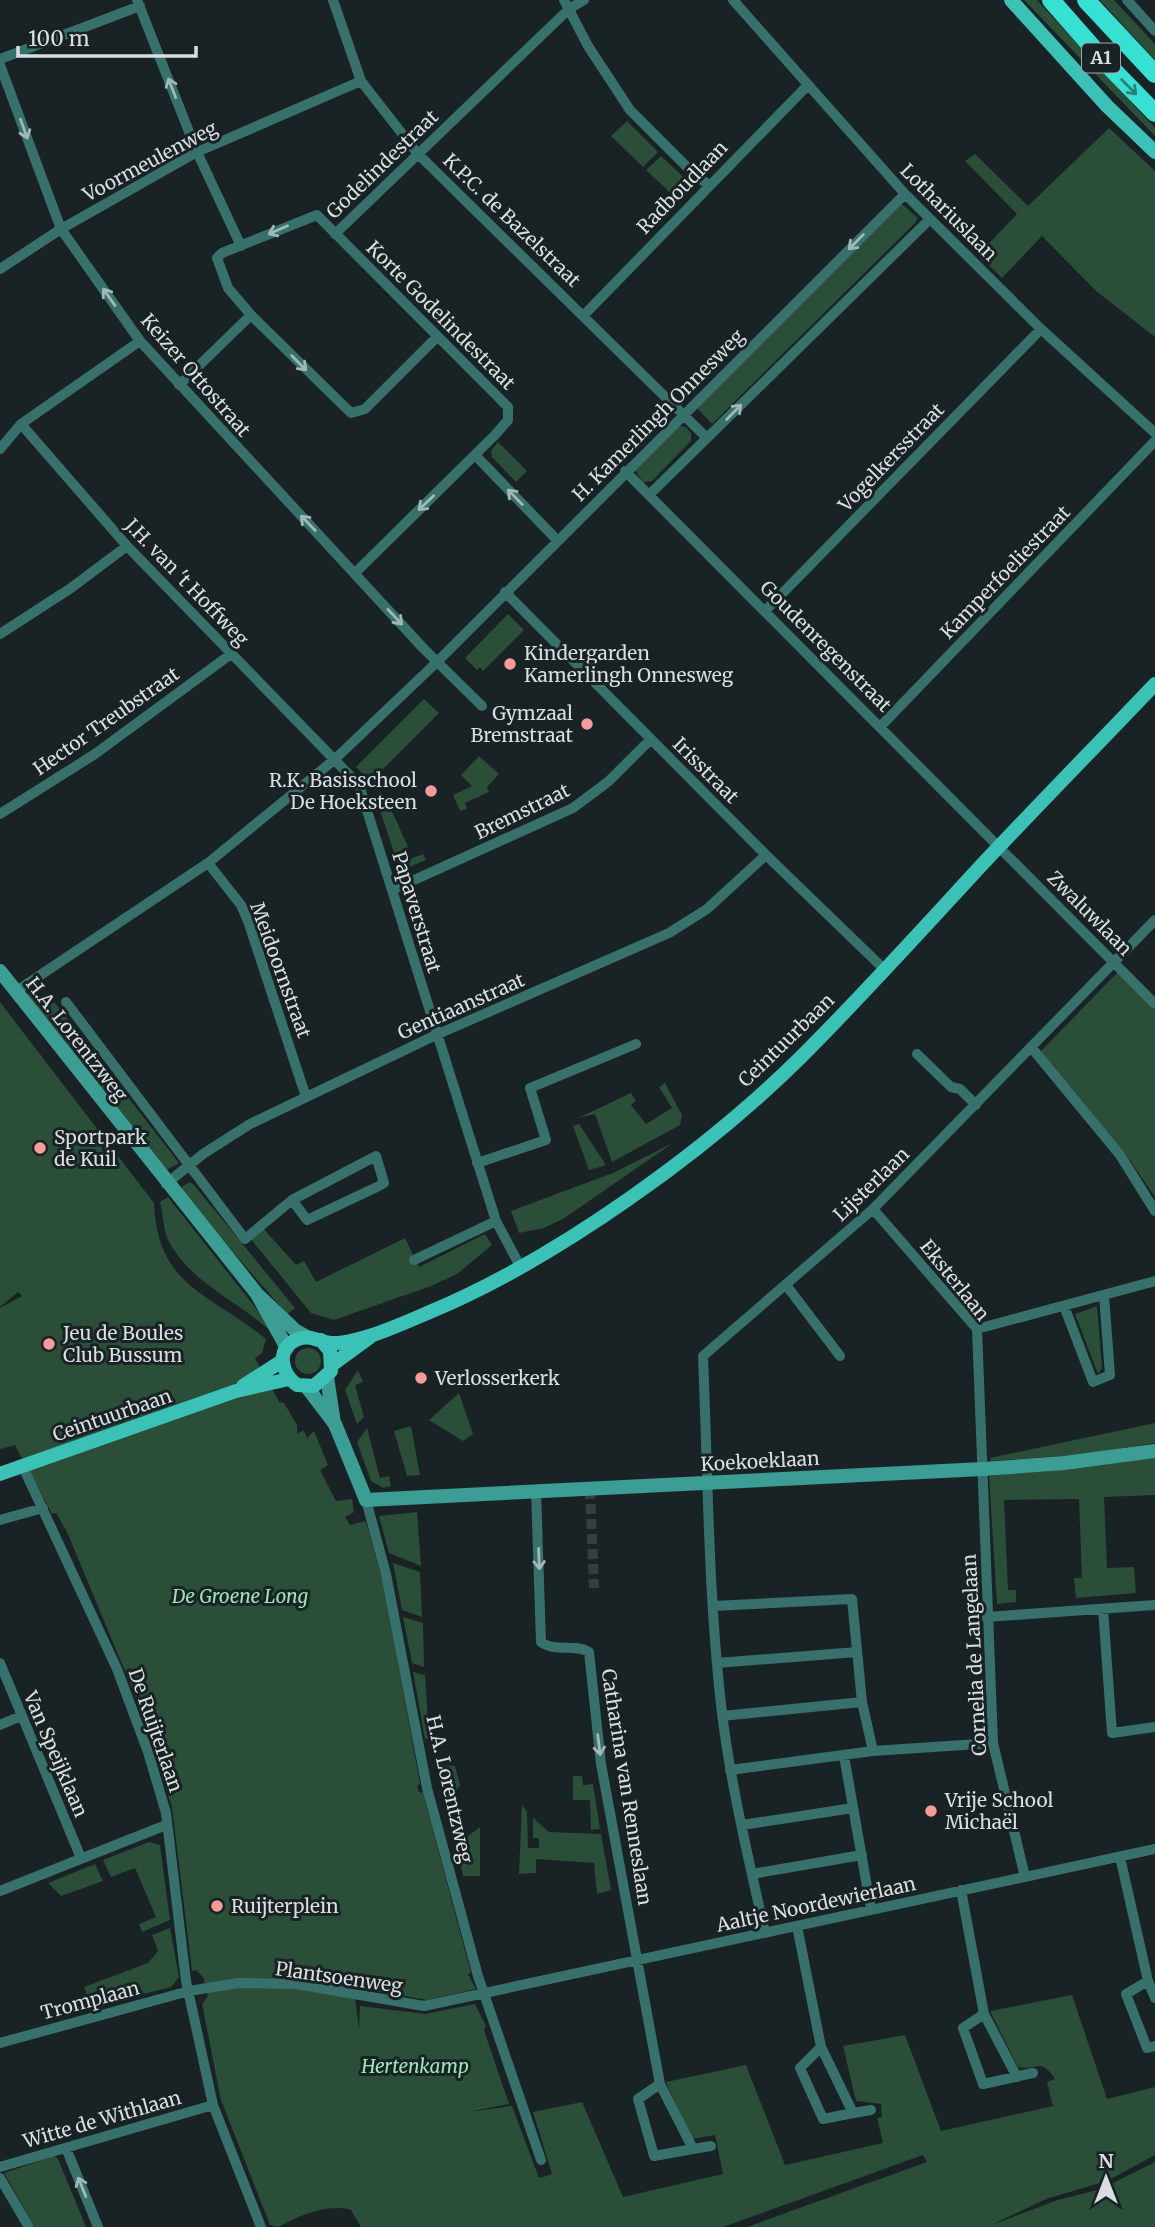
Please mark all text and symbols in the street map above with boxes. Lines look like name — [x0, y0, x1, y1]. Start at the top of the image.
scale bar — [18, 14, 196, 58]
text: 100 m — [28, 25, 90, 52]
road number: A1 — [1082, 44, 1120, 72]
one-way arrow — [164, 78, 177, 100]
one-way arrow — [1121, 79, 1138, 96]
street label: Godelindestraat — [321, 104, 443, 224]
street label: Voormeulenweg — [78, 115, 222, 207]
one-way arrow — [19, 117, 31, 139]
street label: Radboudlaan — [632, 135, 733, 239]
street label: K.P.C. de Bazelstraat — [438, 148, 586, 292]
street label: Lothariuslaan — [895, 158, 1003, 266]
one-way arrow — [267, 224, 289, 237]
one-way arrow — [848, 234, 865, 251]
street label: Korte Godelindestraat — [362, 236, 521, 395]
one-way arrow — [102, 288, 116, 307]
street label: Keizer Ottostraat — [136, 309, 256, 442]
street label: H. Kamerlingh Onnesweg — [567, 324, 749, 506]
one-way arrow — [290, 355, 307, 372]
street label: Vogelkersstraat — [832, 397, 949, 517]
one-way arrow — [725, 404, 742, 421]
one-way arrow — [507, 489, 524, 506]
one-way arrow — [418, 494, 435, 511]
street label: Kamperfoeliestraat — [935, 500, 1075, 644]
street label: J.H. van 't Hoffweg — [119, 513, 254, 651]
one-way arrow — [299, 515, 316, 532]
street label: Goudenregenstraat — [755, 575, 897, 717]
one-way arrow — [387, 608, 404, 625]
place label: Kindergarden Kamerlingh Onnesweg — [524, 641, 734, 687]
marker: Kindergarden Kamerlingh Onnesweg — [502, 656, 518, 672]
street label: Hector Treubstraat — [28, 661, 184, 780]
place label: Gymzaal Bremstraat — [471, 701, 574, 747]
marker: Gymzaal Bremstraat — [579, 716, 595, 732]
street label: Irisstraat — [668, 732, 745, 809]
place label: R.K. Basisschool De Hoeksteen — [269, 768, 417, 814]
street label: Bremstraat — [471, 777, 574, 844]
marker: R.K. Basisschool De Hoeksteen — [423, 783, 439, 799]
street label: Papaverstraat — [387, 848, 447, 976]
street label: Zwaluwlaan — [1043, 866, 1138, 961]
street label: Meidoornstraat — [245, 899, 317, 1042]
street label: Gentiaanstraat — [394, 967, 529, 1045]
street label: H.A. Lorentzweg — [21, 972, 133, 1106]
street label: Ceintuurbaan — [733, 988, 839, 1092]
place label: Sportpark de Kuil — [54, 1125, 147, 1171]
marker: Sportpark de Kuil — [32, 1140, 48, 1156]
street label: Lijsterlaan — [828, 1142, 914, 1226]
street label: Eksterlaan — [915, 1235, 995, 1326]
place label: Jeu de Boules Club Bussum — [62, 1321, 183, 1367]
marker: Jeu de Boules Club Bussum — [41, 1336, 57, 1352]
place label: Verlosserkerk — [434, 1366, 560, 1390]
marker: Verlosserkerk — [413, 1370, 429, 1386]
street label: Ceintuurbaan — [49, 1383, 175, 1447]
street label: Koekoeklaan — [700, 1446, 820, 1476]
one-way arrow — [532, 1547, 545, 1570]
street label: Cornelia de Langelaan — [957, 1553, 991, 1757]
park label: De Groene Long — [171, 1584, 308, 1608]
street label: De Ruijterlaan — [124, 1665, 189, 1795]
street label: Catharina van Renneslaan — [596, 1667, 658, 1907]
street label: Van Speijklaan — [18, 1687, 93, 1821]
street label: H.A. Lorentzweg — [421, 1713, 479, 1866]
one-way arrow — [592, 1733, 605, 1756]
place label: Vrije School Michaël — [944, 1788, 1053, 1834]
marker: Vrije School Michaël — [923, 1803, 939, 1819]
street label: Aaltje Noordewierlaan — [713, 1871, 918, 1937]
place label: Ruijterplein — [231, 1894, 339, 1918]
marker: Ruijterplein — [209, 1898, 225, 1914]
street label: Plantsoenweg — [274, 1956, 405, 1998]
street label: Tromplaan — [38, 1975, 142, 2025]
park label: Hertenkamp — [360, 2054, 469, 2078]
street label: Witte de Withlaan — [19, 2085, 184, 2153]
north arrow — [1071, 2143, 1141, 2213]
text: N — [1098, 2149, 1114, 2173]
one-way arrow — [74, 2177, 87, 2199]

